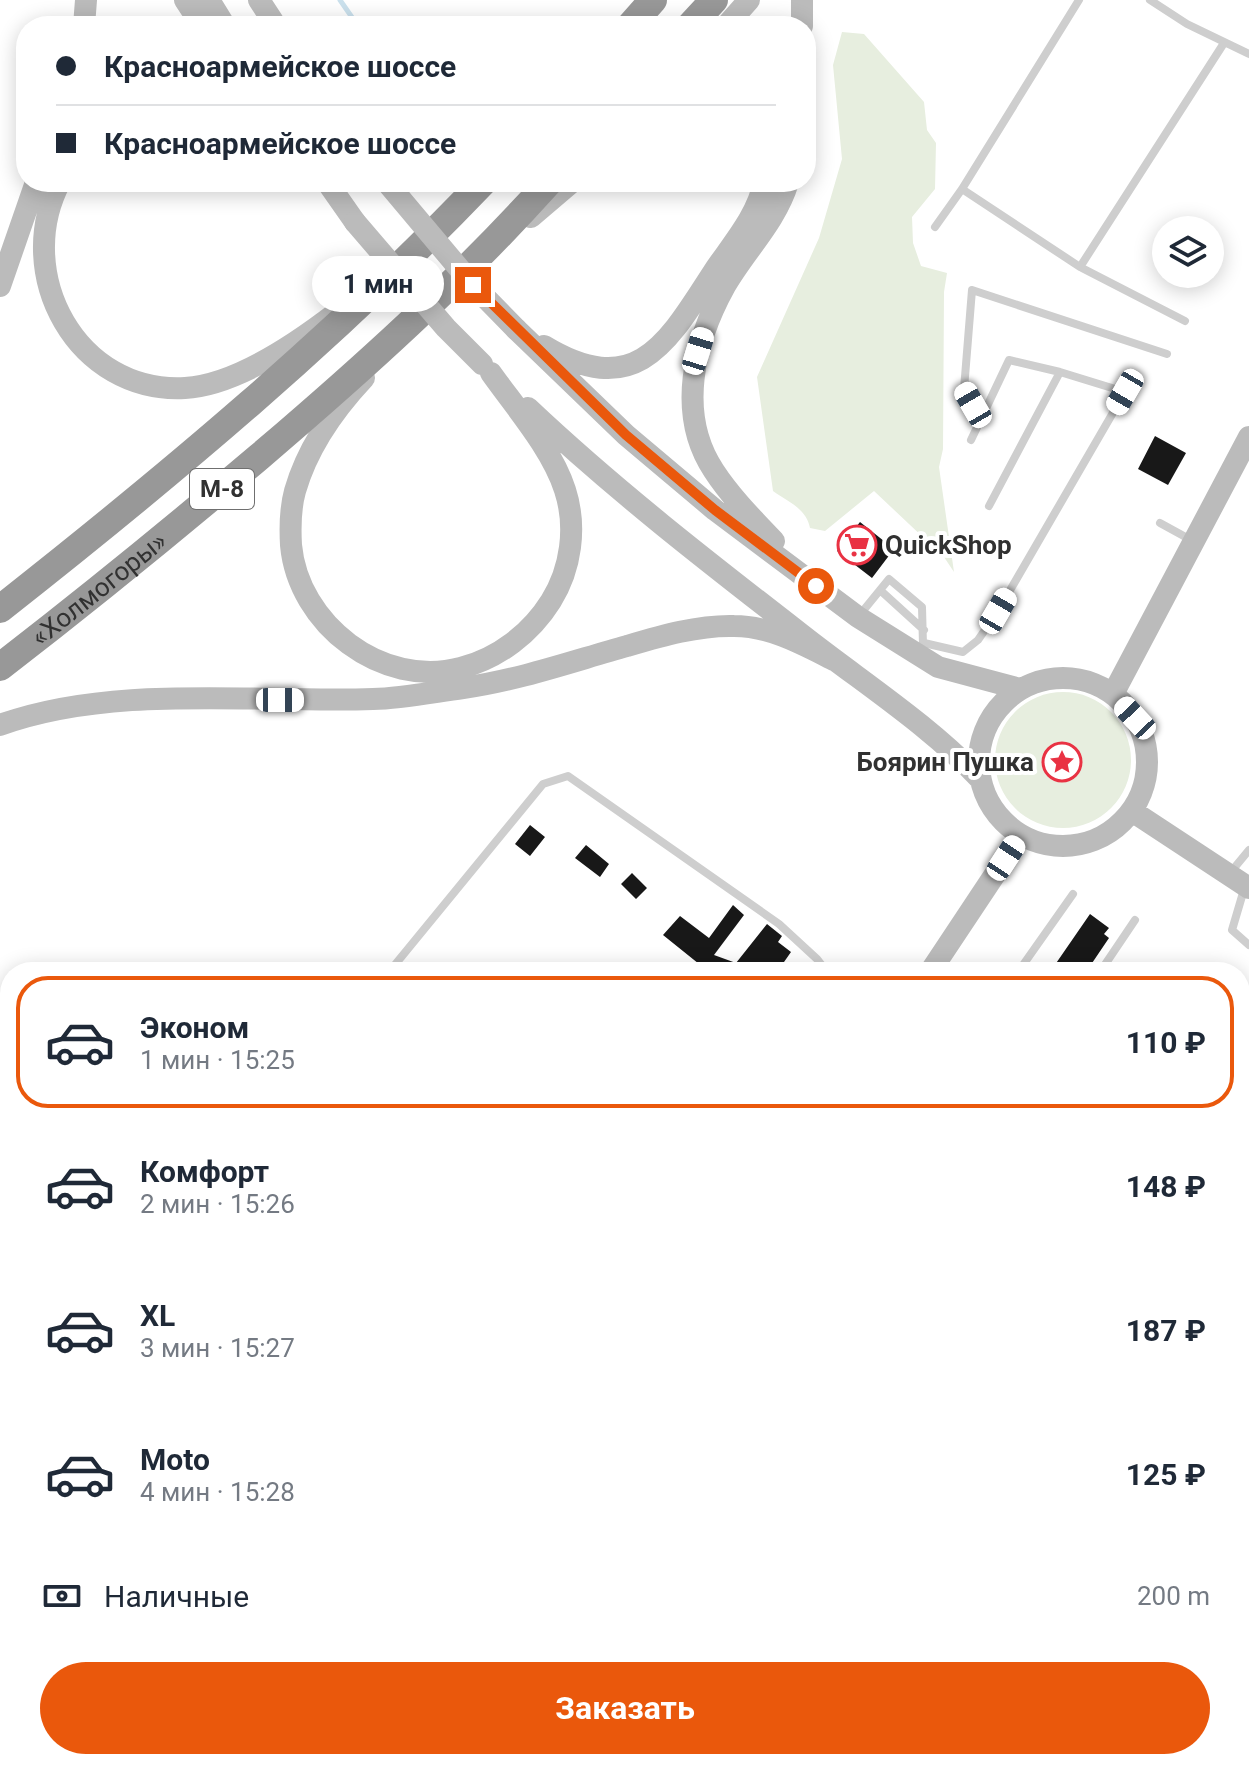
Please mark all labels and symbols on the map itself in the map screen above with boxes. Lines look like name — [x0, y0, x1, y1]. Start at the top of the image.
callout: 1 мин — [313, 257, 445, 313]
route end — [455, 267, 491, 303]
car — [680, 325, 716, 377]
car — [1103, 365, 1147, 419]
car — [951, 378, 995, 432]
road number: М-8 — [190, 469, 254, 509]
supermarket icon: QuickShop — [836, 524, 878, 566]
street label: «Холмогоры» — [25, 526, 172, 652]
place label: QuickShop — [885, 530, 1012, 560]
route start — [798, 568, 834, 604]
car — [976, 584, 1020, 638]
car — [256, 688, 304, 712]
car — [1110, 692, 1160, 744]
place icon: Боярин Пушка — [1041, 741, 1083, 783]
place label: Боярин Пушка — [856, 747, 1034, 777]
car — [983, 831, 1029, 885]

